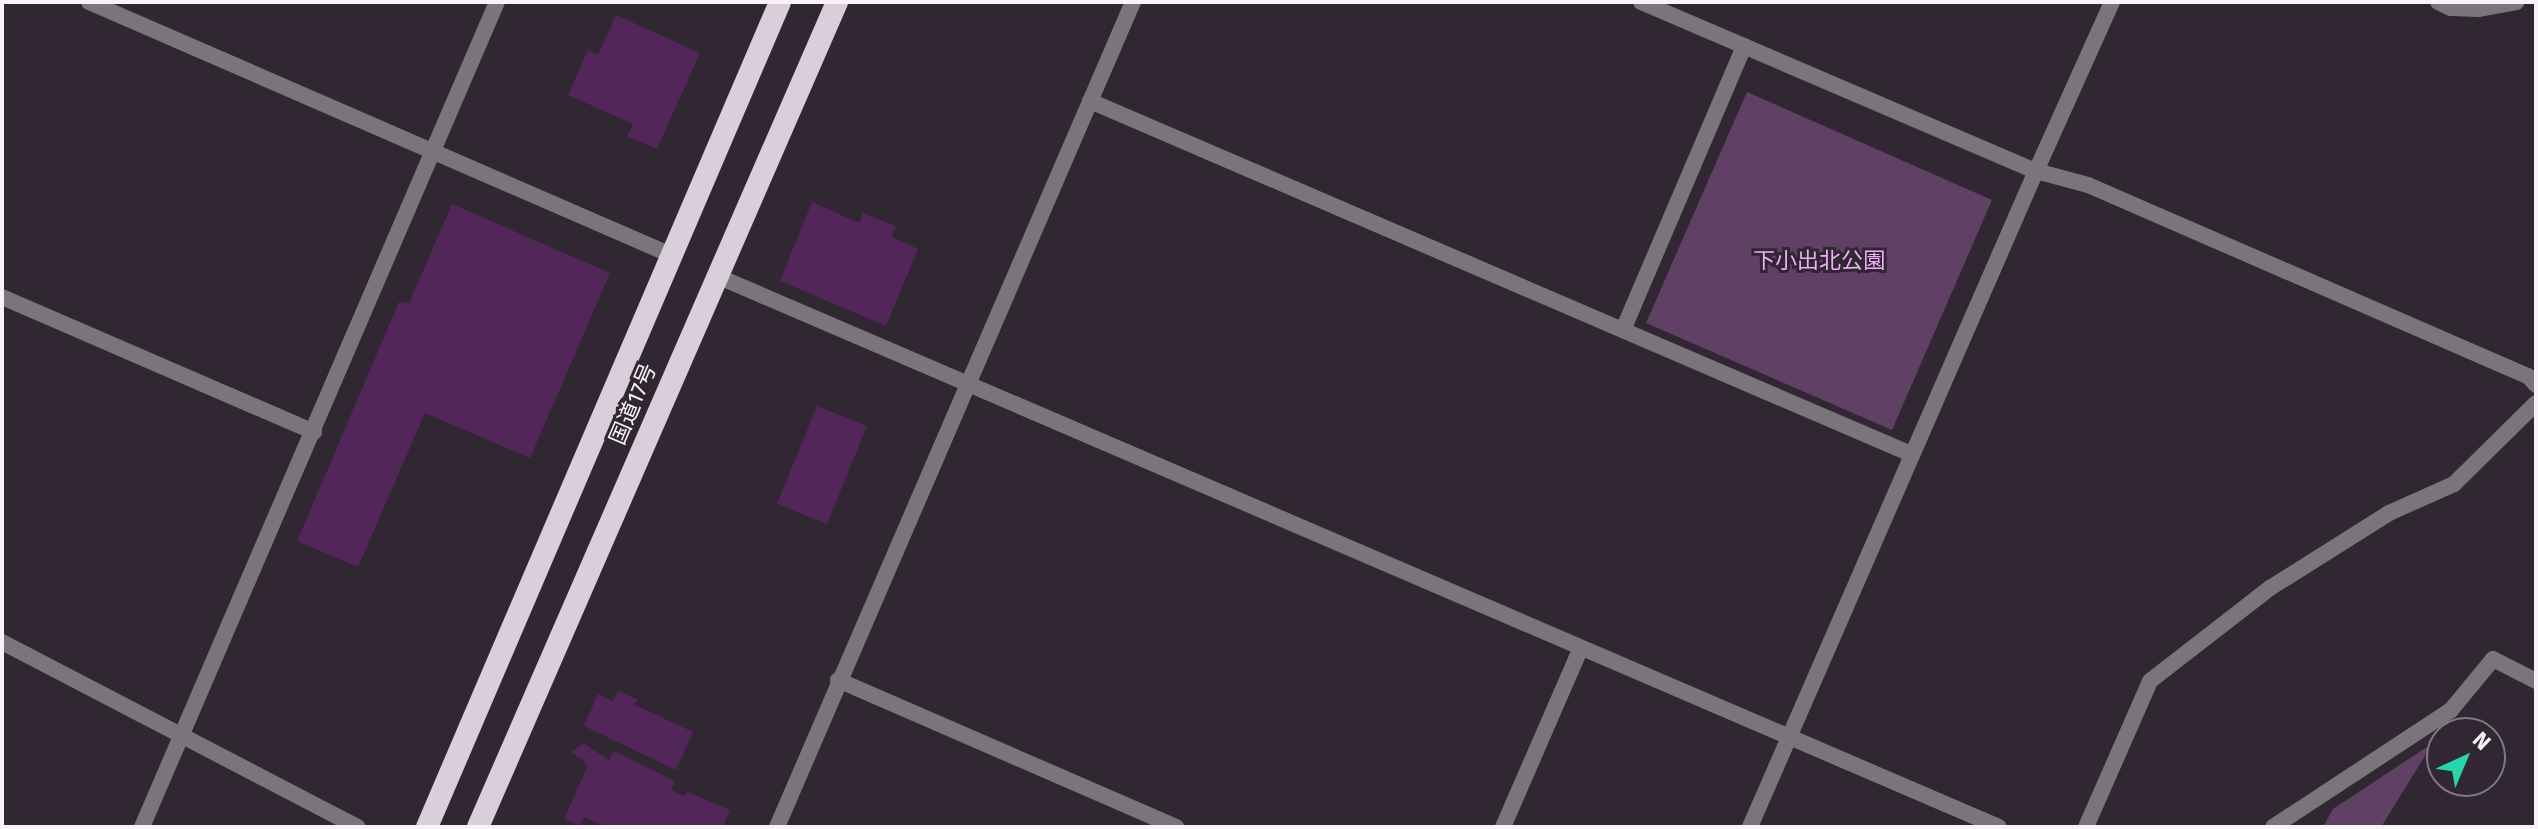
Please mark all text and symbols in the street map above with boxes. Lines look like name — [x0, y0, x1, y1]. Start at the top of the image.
park label: 下小出北公園 — [1753, 248, 1885, 274]
street label: 国道17号 — [604, 360, 662, 448]
north arrow — [2426, 717, 2506, 797]
text: N — [2467, 726, 2496, 756]

